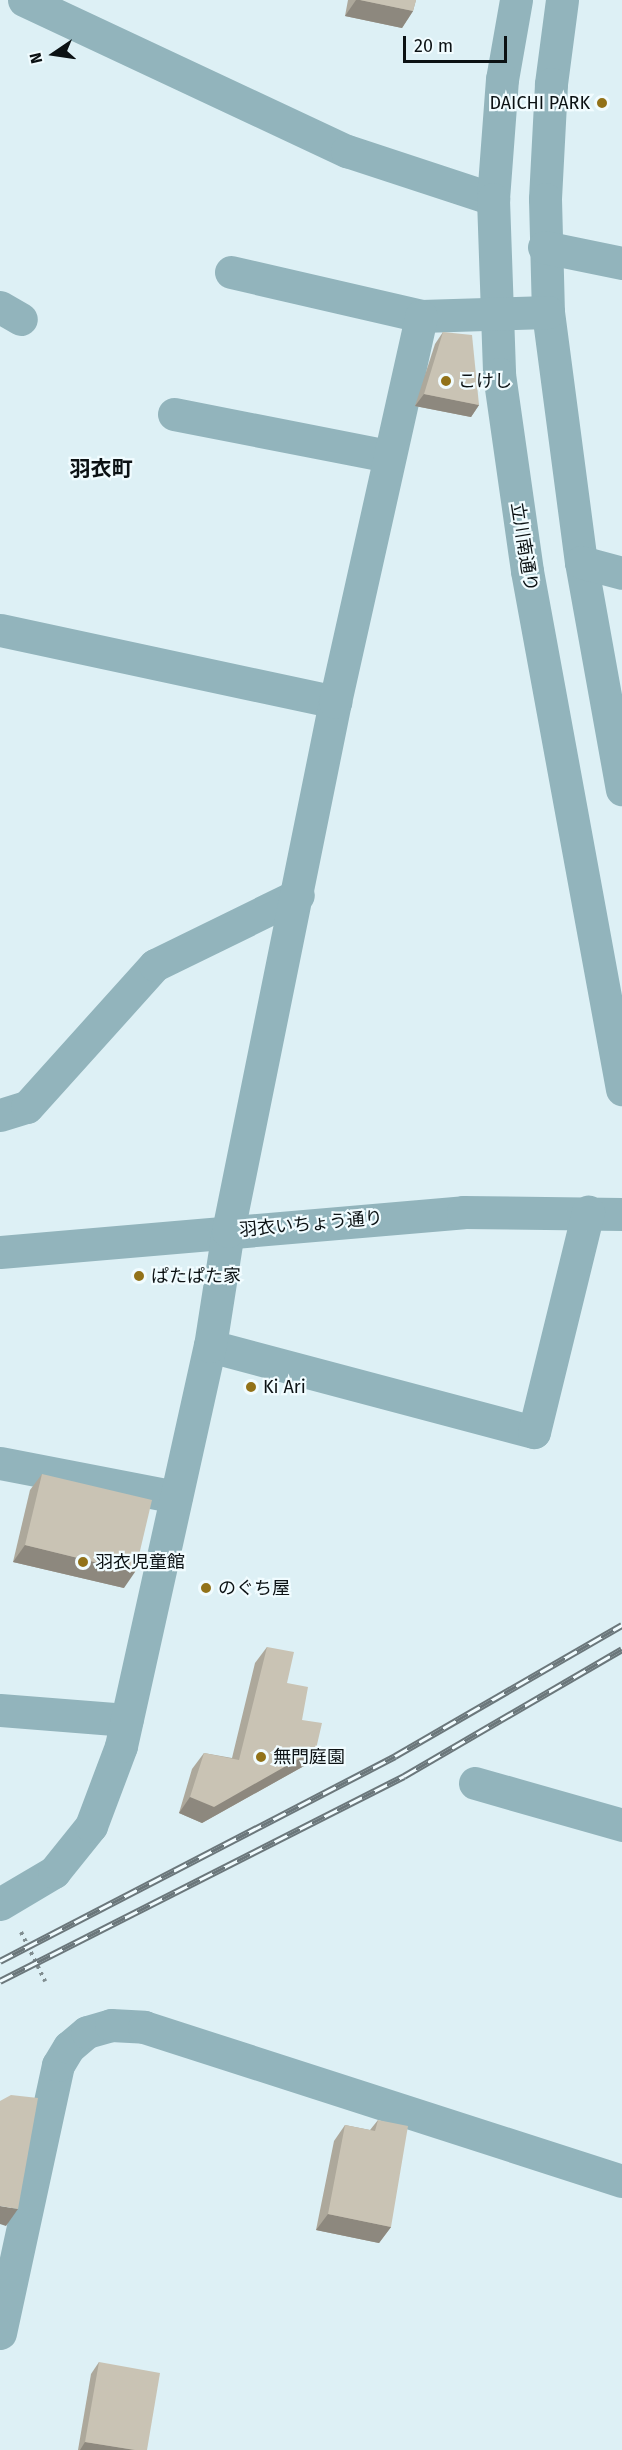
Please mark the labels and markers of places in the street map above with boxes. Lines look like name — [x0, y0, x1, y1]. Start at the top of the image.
place label: DAICHI PARK — [489, 92, 590, 114]
marker: DAICHI PARK — [595, 96, 609, 110]
place label: こけし — [458, 370, 512, 392]
marker: こけし — [439, 374, 453, 388]
place label: ぱたぱた家 — [151, 1265, 241, 1287]
marker: ぱたぱた家 — [132, 1269, 146, 1283]
place label: Ki Ari — [263, 1376, 306, 1398]
marker: Ki Ari — [244, 1380, 258, 1394]
place label: 羽衣児童館 — [95, 1551, 185, 1573]
marker: 羽衣児童館 — [76, 1555, 90, 1569]
place label: のぐち屋 — [218, 1577, 290, 1599]
marker: のぐち屋 — [199, 1581, 213, 1595]
place label: 無門庭園 — [273, 1746, 345, 1768]
marker: 無門庭園 — [254, 1750, 268, 1764]

